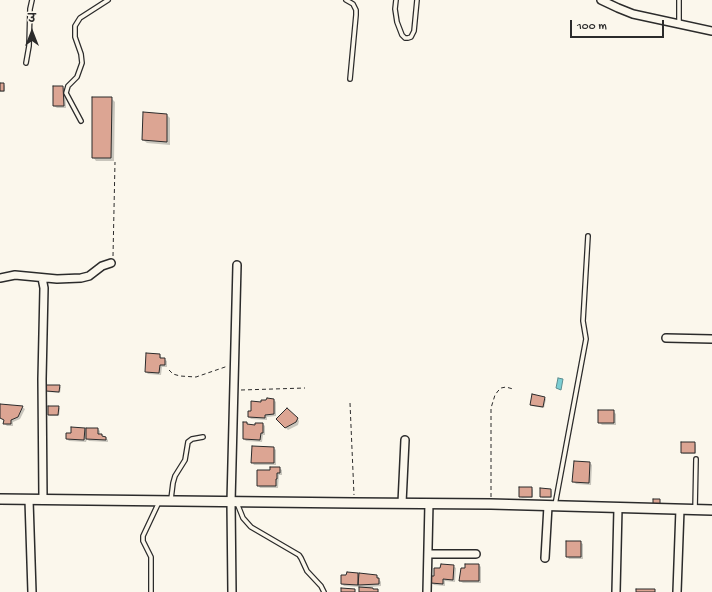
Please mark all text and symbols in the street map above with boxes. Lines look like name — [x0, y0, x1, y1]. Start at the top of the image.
north arrow — [12, 12, 52, 52]
scale bar — [572, 12, 666, 38]
text: उ — [28, 14, 36, 26]
text: 100 m — [577, 20, 607, 34]

